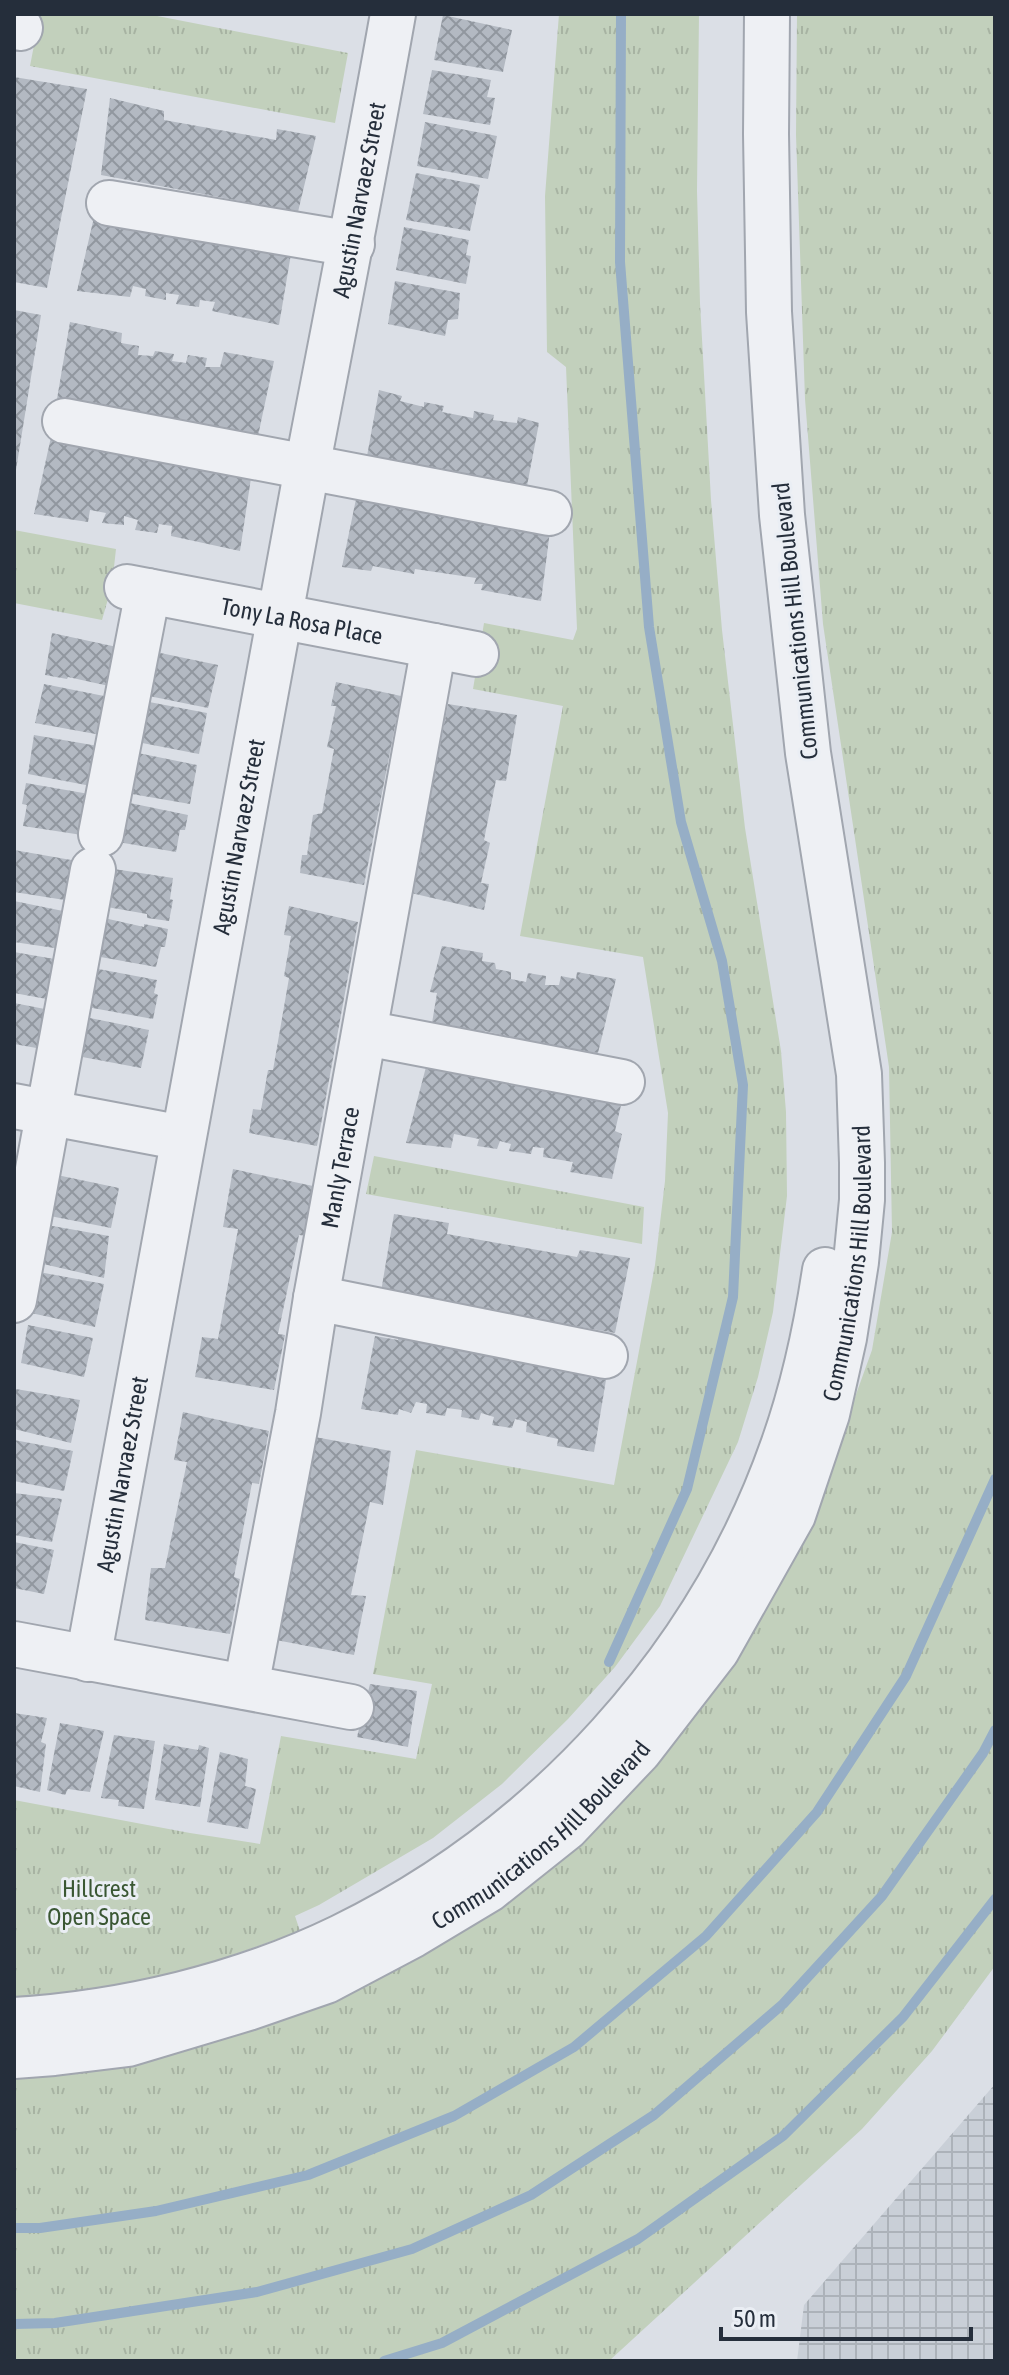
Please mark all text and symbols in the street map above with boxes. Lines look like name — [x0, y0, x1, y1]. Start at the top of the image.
street label: Agustin Narvaez Street — [327, 100, 390, 300]
street label: Communications Hill Boulevard — [767, 481, 823, 761]
street label: Tony La Rosa Place — [219, 592, 385, 649]
street label: Agustin Narvaez Street — [207, 737, 270, 937]
street label: Manly Terrace — [315, 1105, 364, 1230]
street label: Communications Hill Boulevard — [817, 1125, 876, 1404]
street label: Agustin Narvaez Street — [91, 1374, 153, 1574]
street label: Communications Hill Boulevard — [426, 1735, 655, 1934]
park label: Hillcrest Open Space — [47, 1875, 151, 1930]
scale bar — [721, 2291, 971, 2341]
text: 50 m — [733, 2305, 776, 2332]

